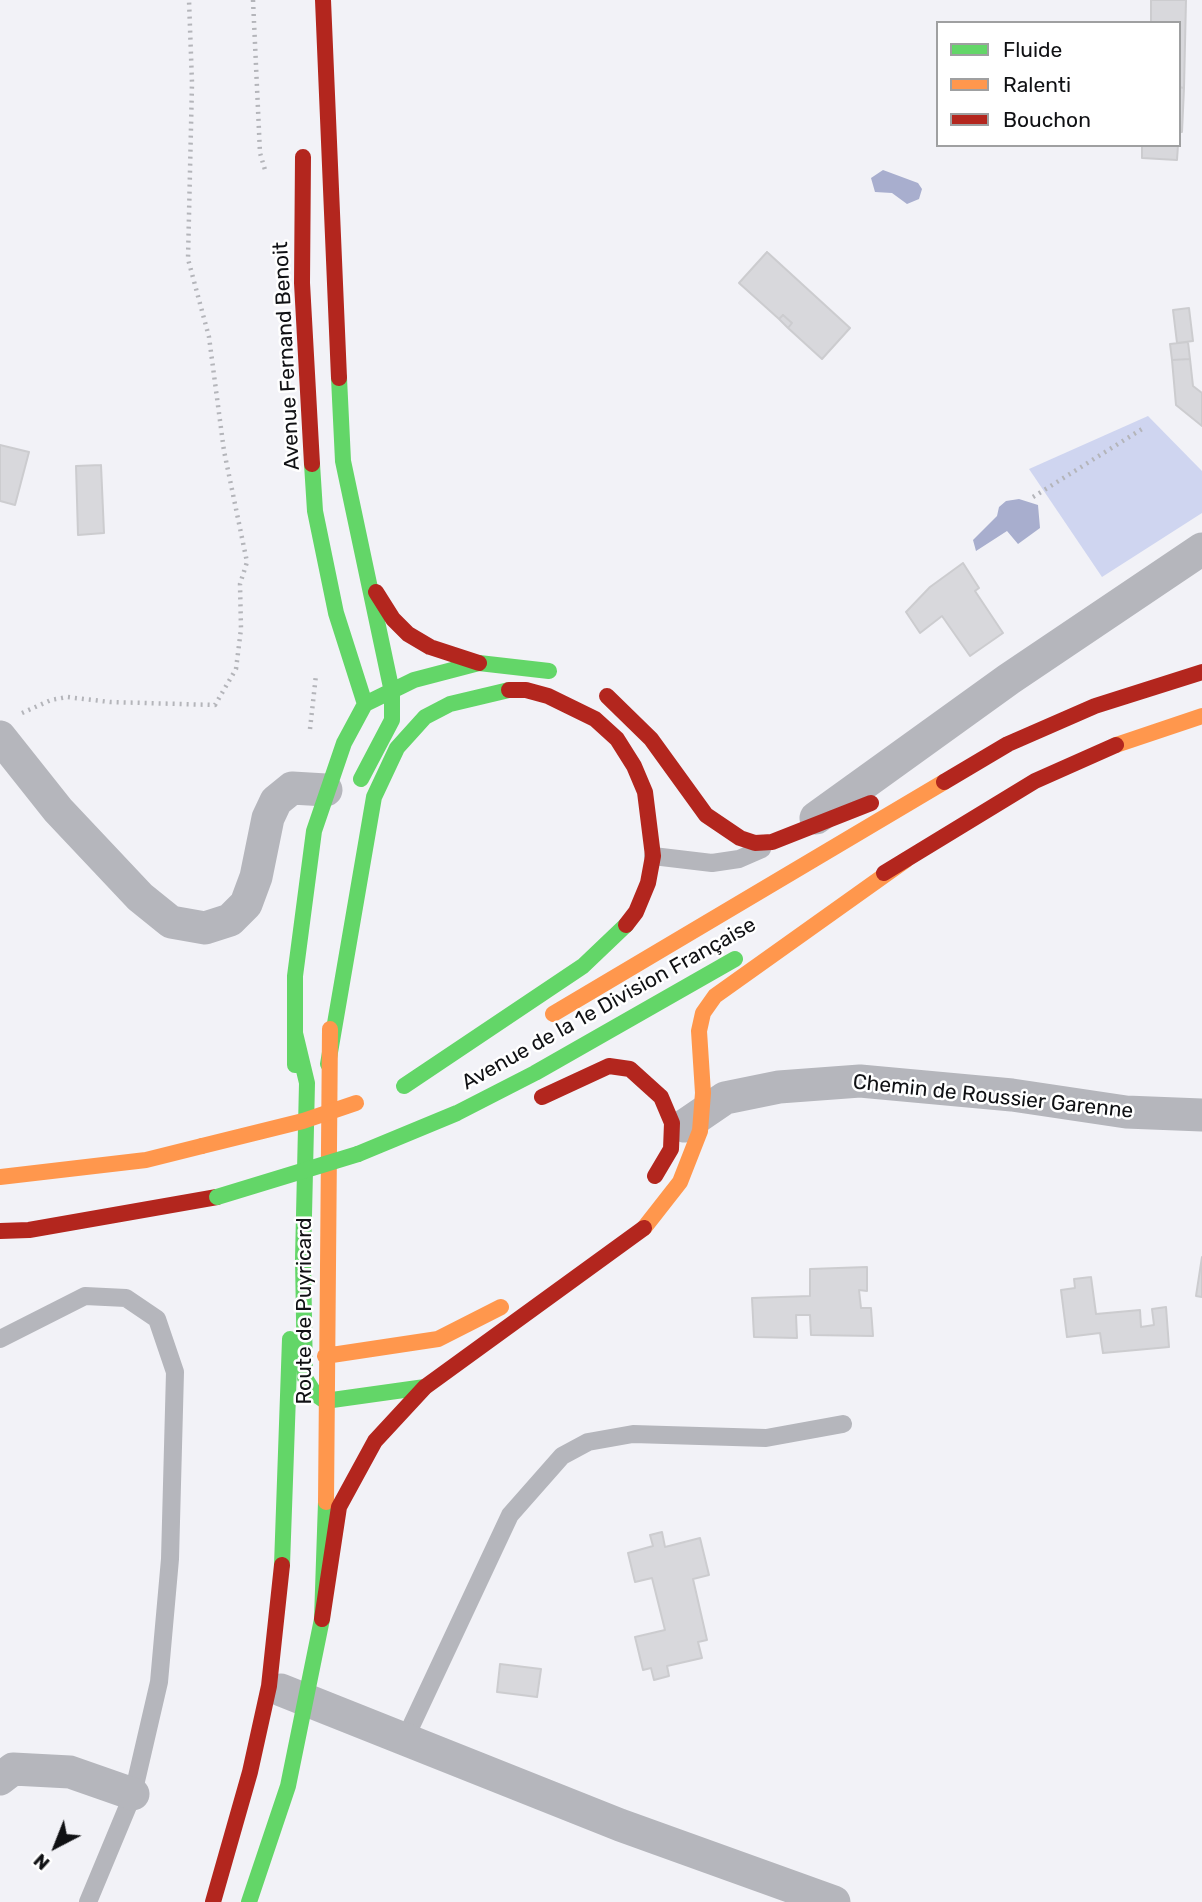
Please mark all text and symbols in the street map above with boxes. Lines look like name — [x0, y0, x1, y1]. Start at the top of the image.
legend — [936, 21, 1181, 147]
text: Fluide — [1003, 37, 1062, 62]
text: Ralenti — [1003, 72, 1071, 97]
text: Bouchon — [1003, 107, 1091, 132]
street label: Avenue Fernand Benoit — [268, 241, 306, 471]
street label: Avenue de la 1e Division Française — [457, 912, 761, 1096]
street label: Chemin de Roussier Garenne — [852, 1070, 1134, 1124]
street label: Route de Puyricard — [292, 1217, 318, 1405]
north arrow — [21, 1811, 91, 1881]
text: N — [29, 1849, 54, 1875]

